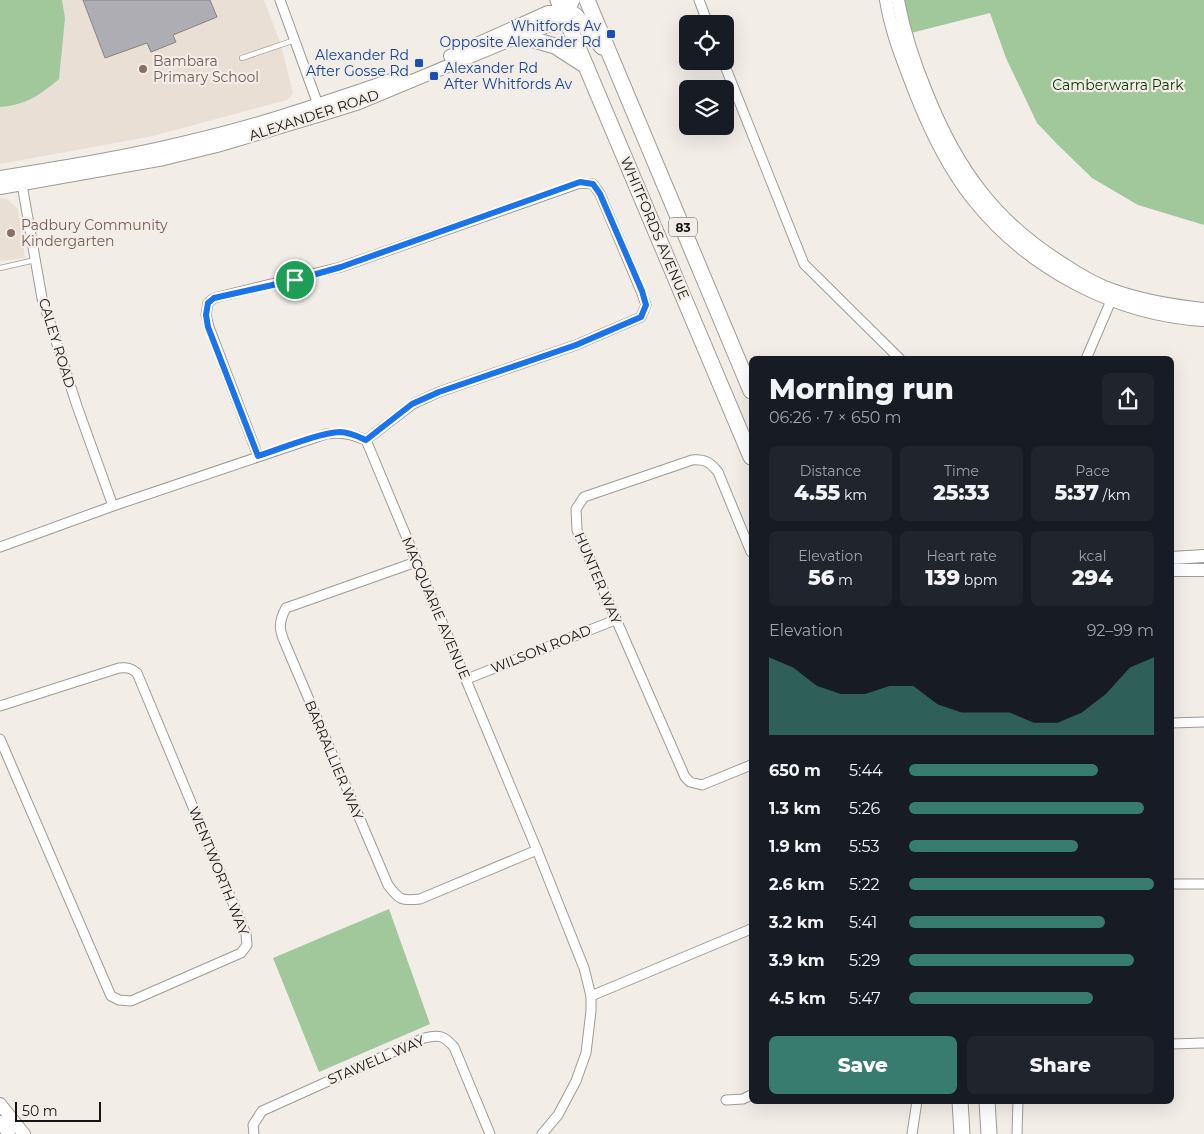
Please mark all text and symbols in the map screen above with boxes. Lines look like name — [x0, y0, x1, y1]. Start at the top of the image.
map controls — [679, 15, 734, 135]
button: locate — [679, 15, 734, 70]
place label: Whitfords Av Opposite Alexander Rd — [440, 17, 601, 51]
marker: Whitfords Av Opposite Alexander Rd — [605, 28, 617, 40]
place label: Alexander Rd After Gosse Rd — [306, 46, 409, 80]
place label: Bambara Primary School — [153, 52, 259, 86]
marker: Alexander Rd After Gosse Rd — [413, 57, 425, 69]
place label: Alexander Rd After Whitfords Av — [444, 59, 573, 93]
marker: Bambara Primary School — [137, 63, 149, 75]
marker: Alexander Rd After Whitfords Av — [428, 70, 440, 82]
park label: Camberwarra Park — [1052, 76, 1184, 94]
button: layers — [679, 80, 734, 135]
street label: ALEXANDER ROAD — [247, 85, 381, 145]
street label: WHITFORDS AVENUE — [617, 154, 693, 302]
place label: Padbury Community Kindergarten — [21, 216, 168, 250]
road number: 83 — [669, 218, 697, 236]
marker: Padbury Community Kindergarten — [5, 227, 17, 239]
pin — [274, 259, 316, 301]
icon: arrive — [281, 266, 309, 294]
street label: CALEY ROAD — [35, 296, 79, 390]
text: Morning run — [769, 372, 954, 406]
button: share — [1102, 373, 1154, 425]
text: 06:26 · 7 × 650 m — [769, 408, 902, 427]
text: Distance — [800, 462, 861, 480]
text: Time — [944, 462, 979, 480]
text: Pace — [1075, 462, 1110, 480]
text: 4.55 — [794, 480, 840, 505]
text: 25:33 — [933, 480, 990, 505]
text: 5:37 — [1054, 480, 1099, 505]
text: km — [840, 486, 867, 504]
text: /km — [1099, 486, 1131, 504]
street label: HUNTER WAY — [570, 529, 626, 627]
street label: MACQUARIE AVENUE — [398, 534, 474, 682]
text: Elevation — [798, 547, 863, 565]
text: Heart rate — [926, 547, 997, 565]
text: kcal — [1079, 547, 1106, 565]
text: 56 — [808, 565, 834, 590]
text: 139 — [925, 565, 960, 590]
text: 294 — [1072, 565, 1113, 590]
text: m — [834, 571, 853, 589]
text: bpm — [960, 571, 998, 589]
street label: WILSON ROAD — [488, 621, 594, 677]
text: Elevation — [769, 621, 843, 640]
text: 92–99 m — [1087, 621, 1154, 640]
street label: BARRALLIER WAY — [301, 698, 367, 823]
text: 650 m — [769, 761, 821, 780]
text: 5:44 — [849, 761, 883, 780]
text: 1.3 km — [769, 799, 821, 818]
text: 5:26 — [849, 799, 880, 818]
street label: WENTWORTH WAY — [185, 804, 253, 938]
text: 1.9 km — [769, 837, 821, 856]
text: 5:53 — [849, 837, 879, 856]
text: 2.6 km — [769, 875, 825, 894]
text: 5:22 — [849, 875, 880, 894]
text: 3.2 km — [769, 913, 824, 932]
text: 5:41 — [849, 913, 877, 932]
text: 3.9 km — [769, 951, 825, 970]
text: 5:29 — [849, 951, 880, 970]
text: 4.5 km — [769, 989, 826, 1008]
text: 5:47 — [849, 989, 881, 1008]
street label: STAWELL WAY — [325, 1031, 427, 1089]
button: Save — [769, 1036, 957, 1094]
button: Share — [967, 1036, 1154, 1094]
scale bar — [15, 1099, 101, 1122]
text: 50 m — [22, 1102, 58, 1120]

